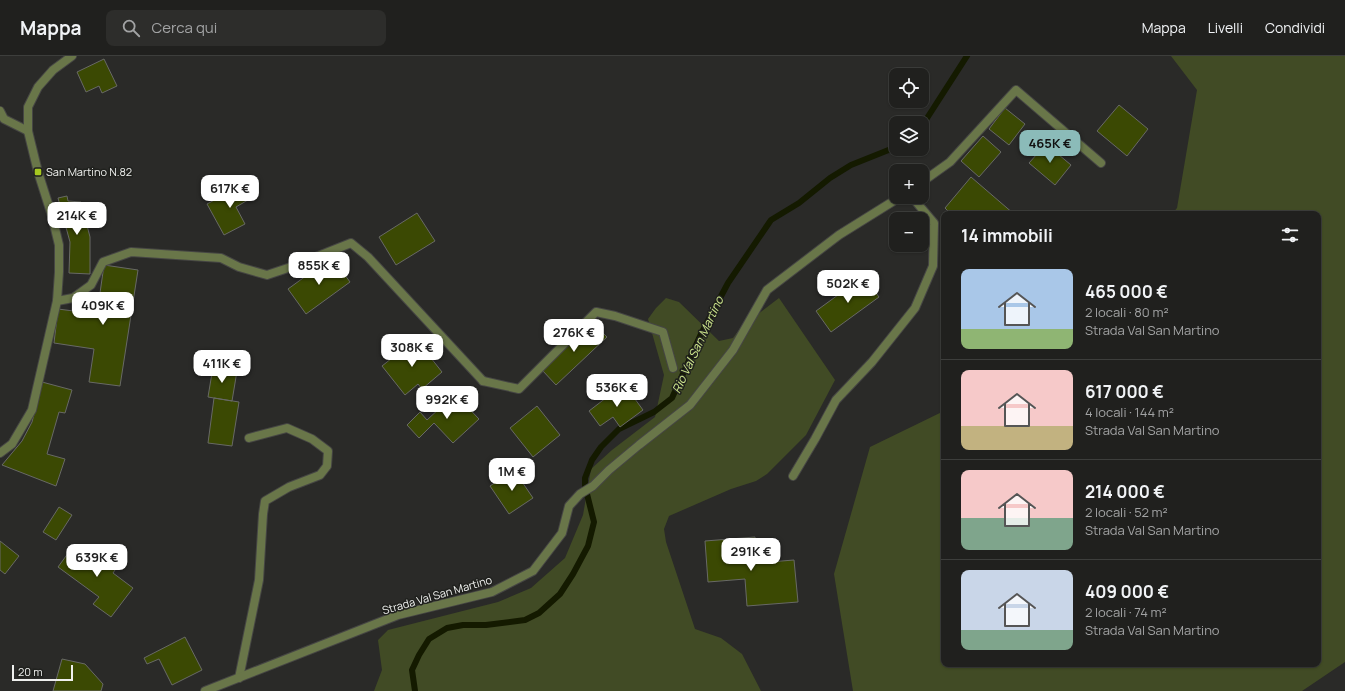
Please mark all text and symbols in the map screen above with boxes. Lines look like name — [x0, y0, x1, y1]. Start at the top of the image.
search box — [106, 10, 386, 46]
text: Mappa — [20, 15, 82, 41]
icon: search — [120, 17, 142, 39]
text: Cerca qui — [152, 17, 217, 38]
text: Mappa — [1142, 18, 1186, 37]
text: Livelli — [1208, 18, 1243, 37]
text: Condividi — [1265, 18, 1325, 37]
map controls — [889, 68, 929, 252]
button: locate — [889, 68, 929, 108]
button: layers — [889, 116, 929, 156]
pin: 465K € — [1017, 130, 1083, 164]
text: 465K € — [1028, 134, 1072, 152]
place label: San Martino N.82 — [46, 164, 132, 179]
button: + — [889, 164, 929, 204]
marker: San Martino N.82 — [33, 167, 43, 177]
pin: 617K € — [197, 175, 263, 209]
text: 617K € — [210, 179, 250, 197]
pin: 214K € — [44, 202, 110, 236]
text: 214K € — [57, 206, 97, 224]
button: − — [889, 212, 929, 252]
text: 14 immobili — [961, 224, 1053, 247]
icon: filters — [1279, 224, 1301, 246]
pin: 855K € — [286, 252, 352, 286]
text: 855K € — [298, 256, 340, 274]
pin: 502K € — [815, 270, 881, 304]
text: 502K € — [826, 274, 870, 292]
text: 465 000 € — [1085, 280, 1168, 303]
icon: home — [993, 285, 1041, 333]
pin: 409K € — [70, 292, 136, 326]
water label: Rio Val San Martino — [668, 293, 728, 396]
text: 409K € — [81, 296, 125, 314]
text: 2 locali · 80 m² — [1085, 303, 1169, 321]
pin: 276K € — [541, 319, 607, 353]
text: Strada Val San Martino — [1085, 321, 1220, 339]
text: 276K € — [553, 323, 595, 341]
pin: 308K € — [379, 334, 445, 368]
text: 308K € — [390, 338, 434, 356]
pin: 411K € — [189, 350, 255, 384]
text: 411K € — [203, 354, 241, 372]
pin: 536K € — [584, 374, 650, 408]
text: 536K € — [596, 378, 638, 396]
text: 617 000 € — [1085, 380, 1164, 403]
pin: 992K € — [414, 386, 480, 420]
icon: home — [993, 386, 1041, 434]
text: 992K € — [425, 390, 469, 408]
text: 4 locali · 144 m² — [1085, 403, 1174, 421]
text: Strada Val San Martino — [1085, 421, 1220, 439]
pin: 1M € — [488, 458, 536, 492]
text: 1M € — [498, 462, 526, 480]
text: 214 000 € — [1085, 480, 1165, 503]
icon: home — [993, 486, 1041, 534]
text: 2 locali · 52 m² — [1085, 503, 1168, 521]
text: Strada Val San Martino — [1085, 521, 1220, 539]
pin: 291K € — [718, 538, 784, 572]
text: 291K € — [730, 542, 772, 560]
pin: 639K € — [64, 544, 130, 578]
text: 639K € — [75, 548, 119, 566]
street label: Strada Val San Martino — [380, 571, 494, 617]
text: 409 000 € — [1085, 580, 1169, 603]
icon: home — [993, 586, 1041, 634]
text: 2 locali · 74 m² — [1085, 603, 1167, 621]
text: Strada Val San Martino — [1085, 621, 1220, 639]
scale bar — [12, 663, 73, 682]
text: 20 m — [18, 664, 43, 679]

